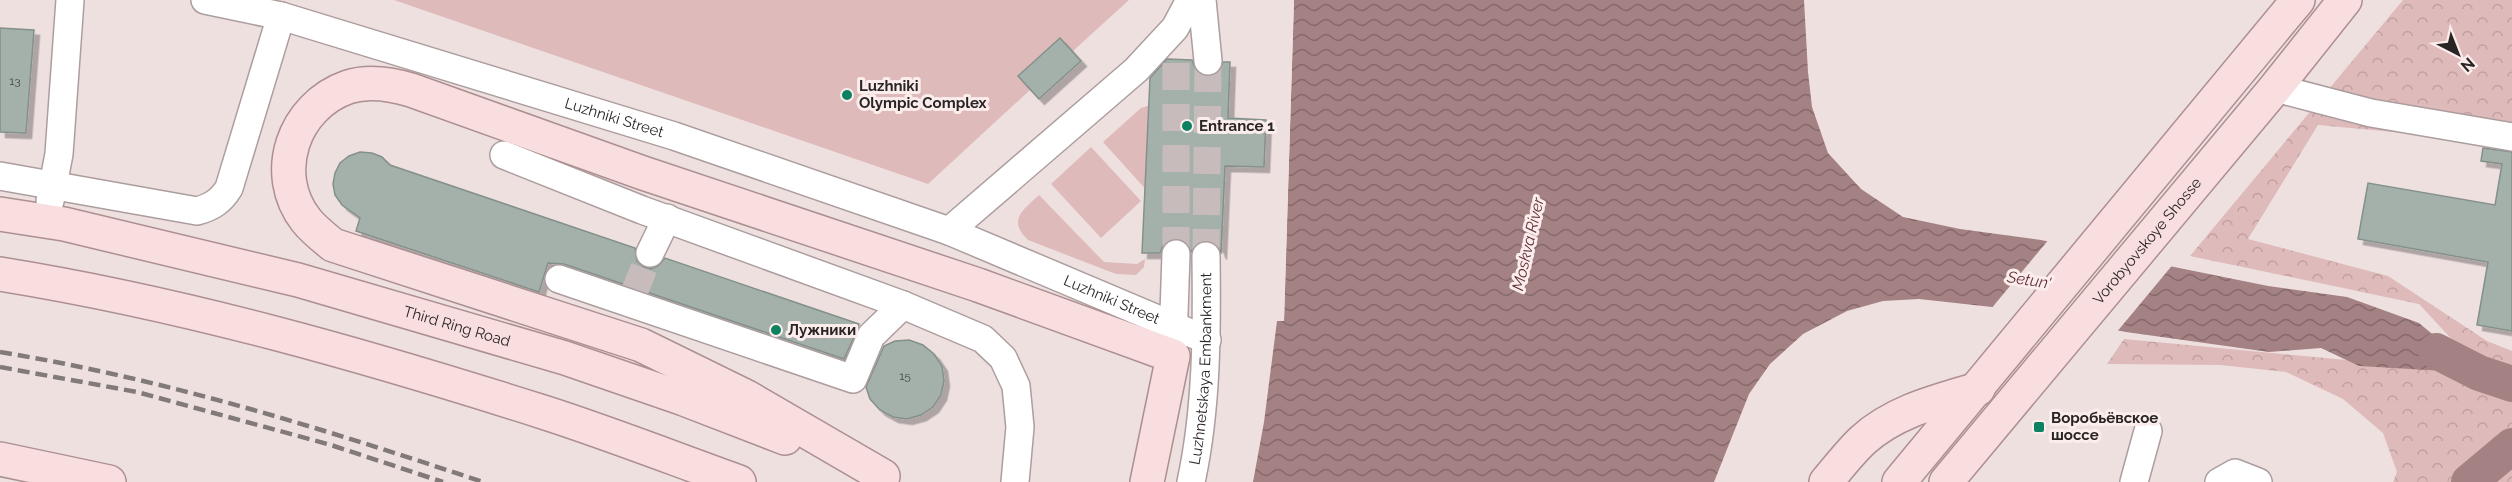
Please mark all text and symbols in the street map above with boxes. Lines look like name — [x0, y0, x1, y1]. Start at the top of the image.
north arrow — [2428, 24, 2488, 84]
text: N — [2457, 54, 2479, 76]
house number: 13 — [9, 74, 21, 88]
place label: Luzhniki Olympic Complex — [859, 77, 987, 112]
marker: Luzhniki Olympic Complex — [840, 88, 854, 102]
street label: Luzhniki Street — [562, 94, 666, 141]
place label: Entrance 1 — [1199, 117, 1275, 135]
marker: Entrance 1 — [1180, 119, 1194, 133]
street label: Vorobyovskoye Shosse — [2089, 174, 2205, 308]
water label: Moskva River — [1508, 195, 1548, 292]
water label: Setun' — [2005, 267, 2053, 293]
street label: Luzhniki Street — [1061, 271, 1162, 328]
street label: Luzhnetskaya Embankment — [1186, 272, 1215, 466]
street label: Third Ring Road — [401, 302, 512, 351]
place label: Лужники — [788, 321, 856, 339]
marker: Лужники — [769, 323, 783, 337]
house number: 15 — [899, 369, 911, 383]
place label: Воробьёвское шоссе — [2051, 409, 2158, 444]
marker: Воробьёвское шоссе — [2032, 420, 2046, 434]

